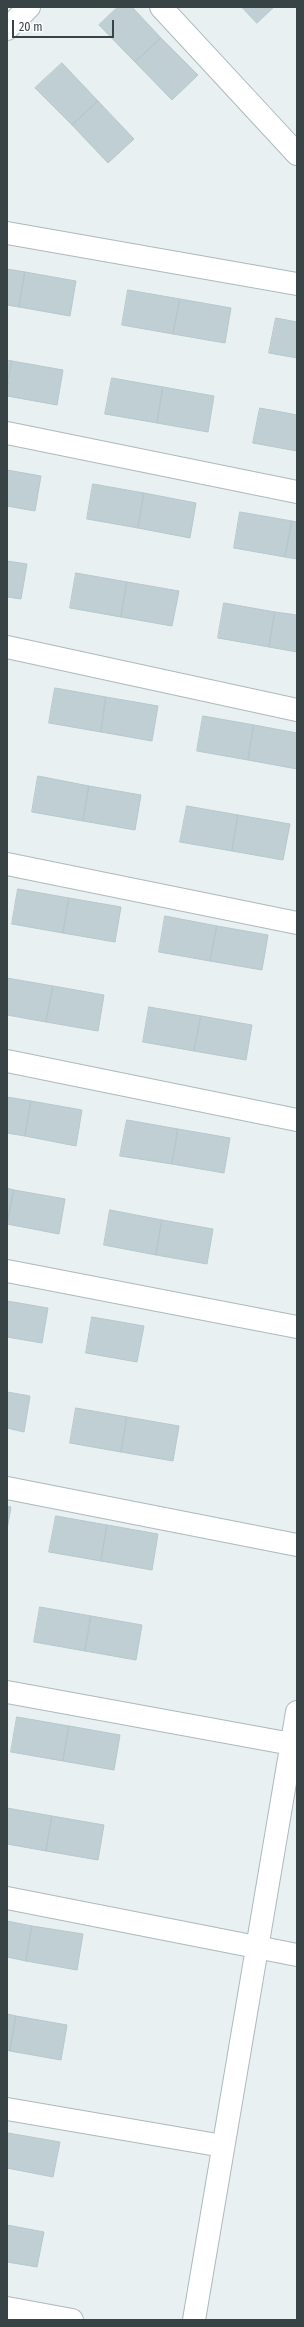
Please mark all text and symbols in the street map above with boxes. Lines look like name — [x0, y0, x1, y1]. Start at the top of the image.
scale bar — [14, 12, 116, 38]
text: 20 m — [19, 20, 43, 34]

